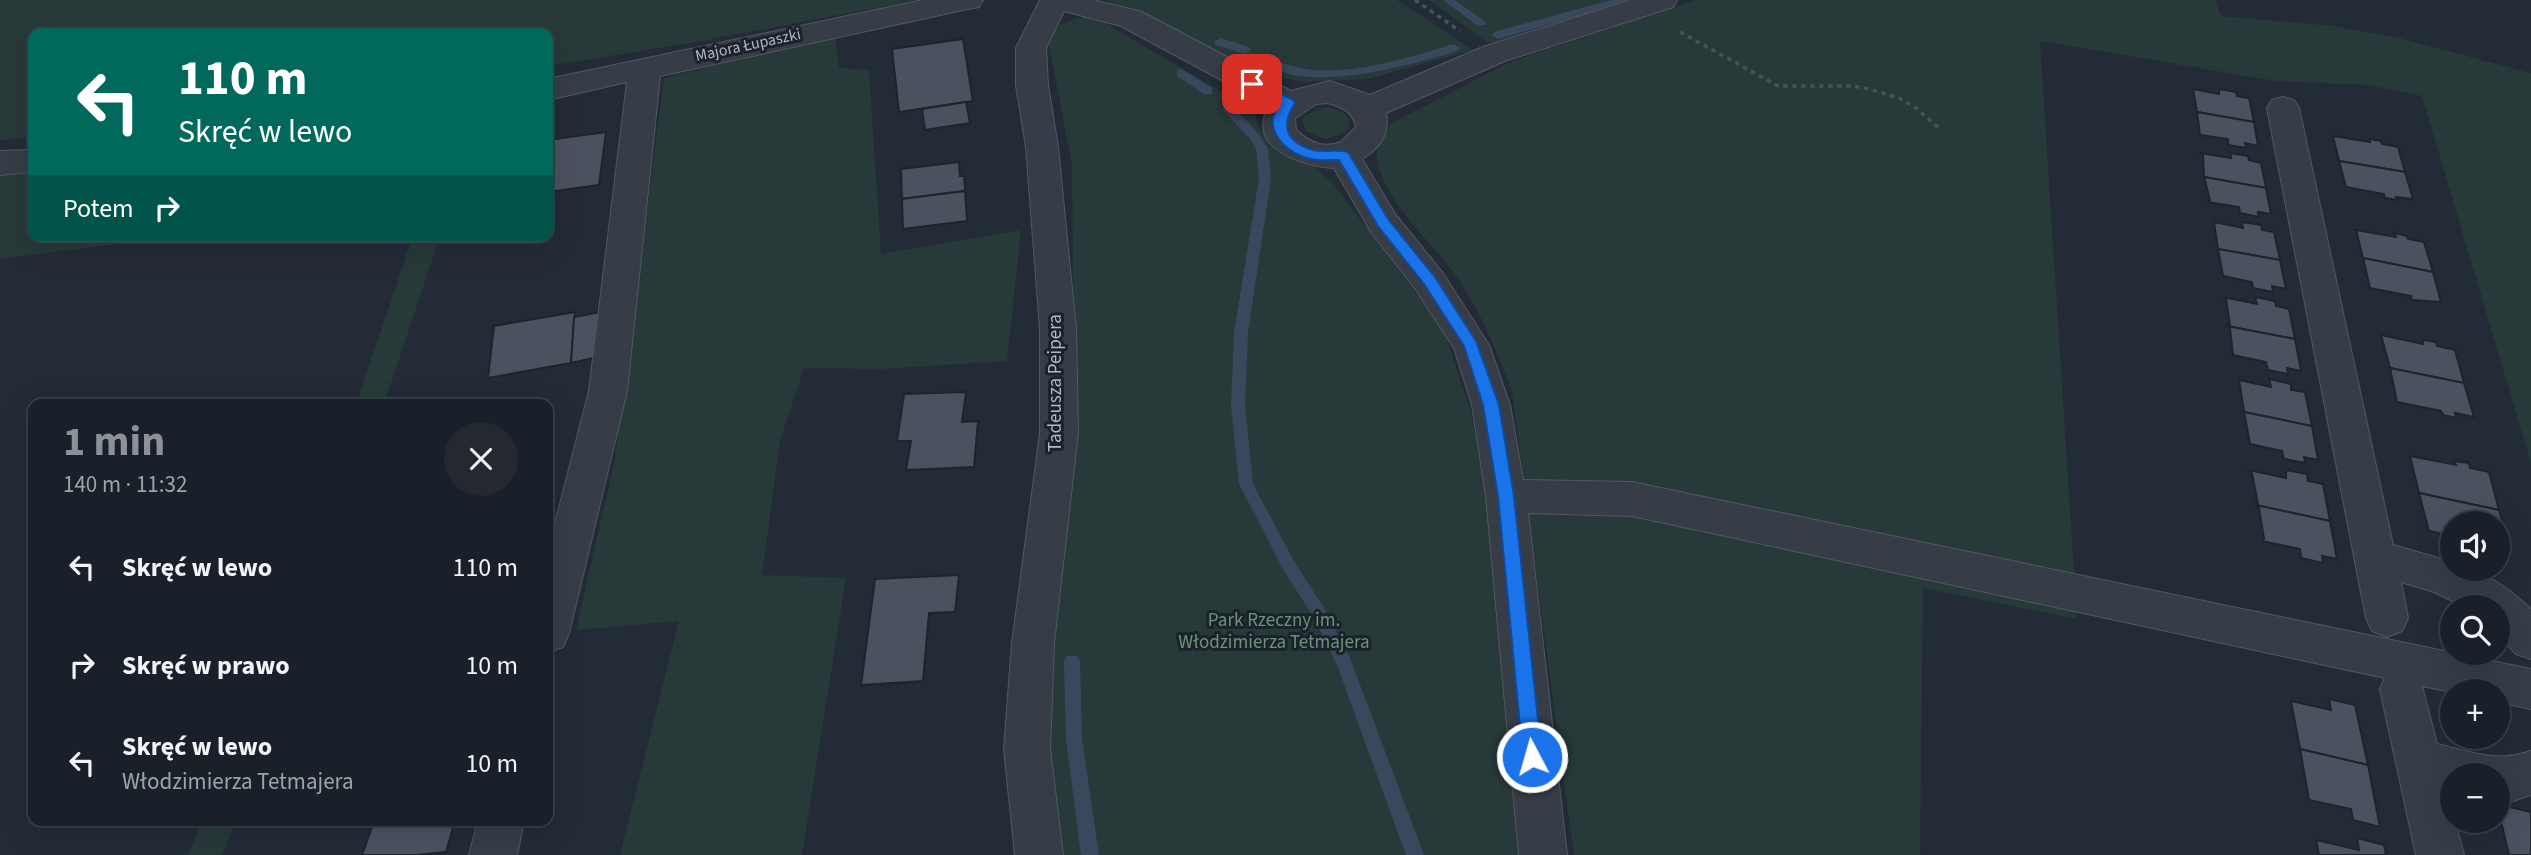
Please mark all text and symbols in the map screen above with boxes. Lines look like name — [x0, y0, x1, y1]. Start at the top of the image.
street label: Majora Łupaszki — [693, 23, 803, 67]
text: 110 m — [178, 44, 307, 114]
pin — [1222, 54, 1282, 114]
icon: left — [63, 56, 154, 147]
icon: arrive — [1233, 65, 1271, 103]
text: Skręć w lewo — [178, 109, 352, 155]
icon: right — [148, 189, 186, 227]
text: Potem — [63, 190, 134, 227]
street label: Tadeusza Peipera — [1042, 314, 1069, 452]
text: 1 min — [63, 412, 165, 472]
button: close — [444, 422, 518, 496]
text: 140 m · 11:32 — [63, 468, 187, 501]
map controls — [2440, 511, 2510, 833]
button: sound — [2440, 511, 2510, 581]
icon: left — [63, 548, 101, 586]
text: Skręć w lewo — [122, 549, 272, 586]
text: 110 m — [452, 549, 518, 586]
button: search — [2440, 595, 2510, 665]
park label: Park Rzeczny im. Włodzimierza Tetmajera — [1178, 607, 1370, 656]
icon: right — [63, 646, 101, 684]
text: Skręć w prawo — [122, 647, 290, 684]
text: 10 m — [465, 647, 518, 684]
button: + — [2440, 679, 2510, 749]
position arrow — [1495, 720, 1569, 794]
text: Skręć w lewo — [122, 728, 272, 765]
icon: left — [63, 744, 101, 782]
text: 10 m — [465, 745, 518, 782]
button: − — [2440, 763, 2510, 833]
text: Włodzimierza Tetmajera — [122, 765, 354, 798]

